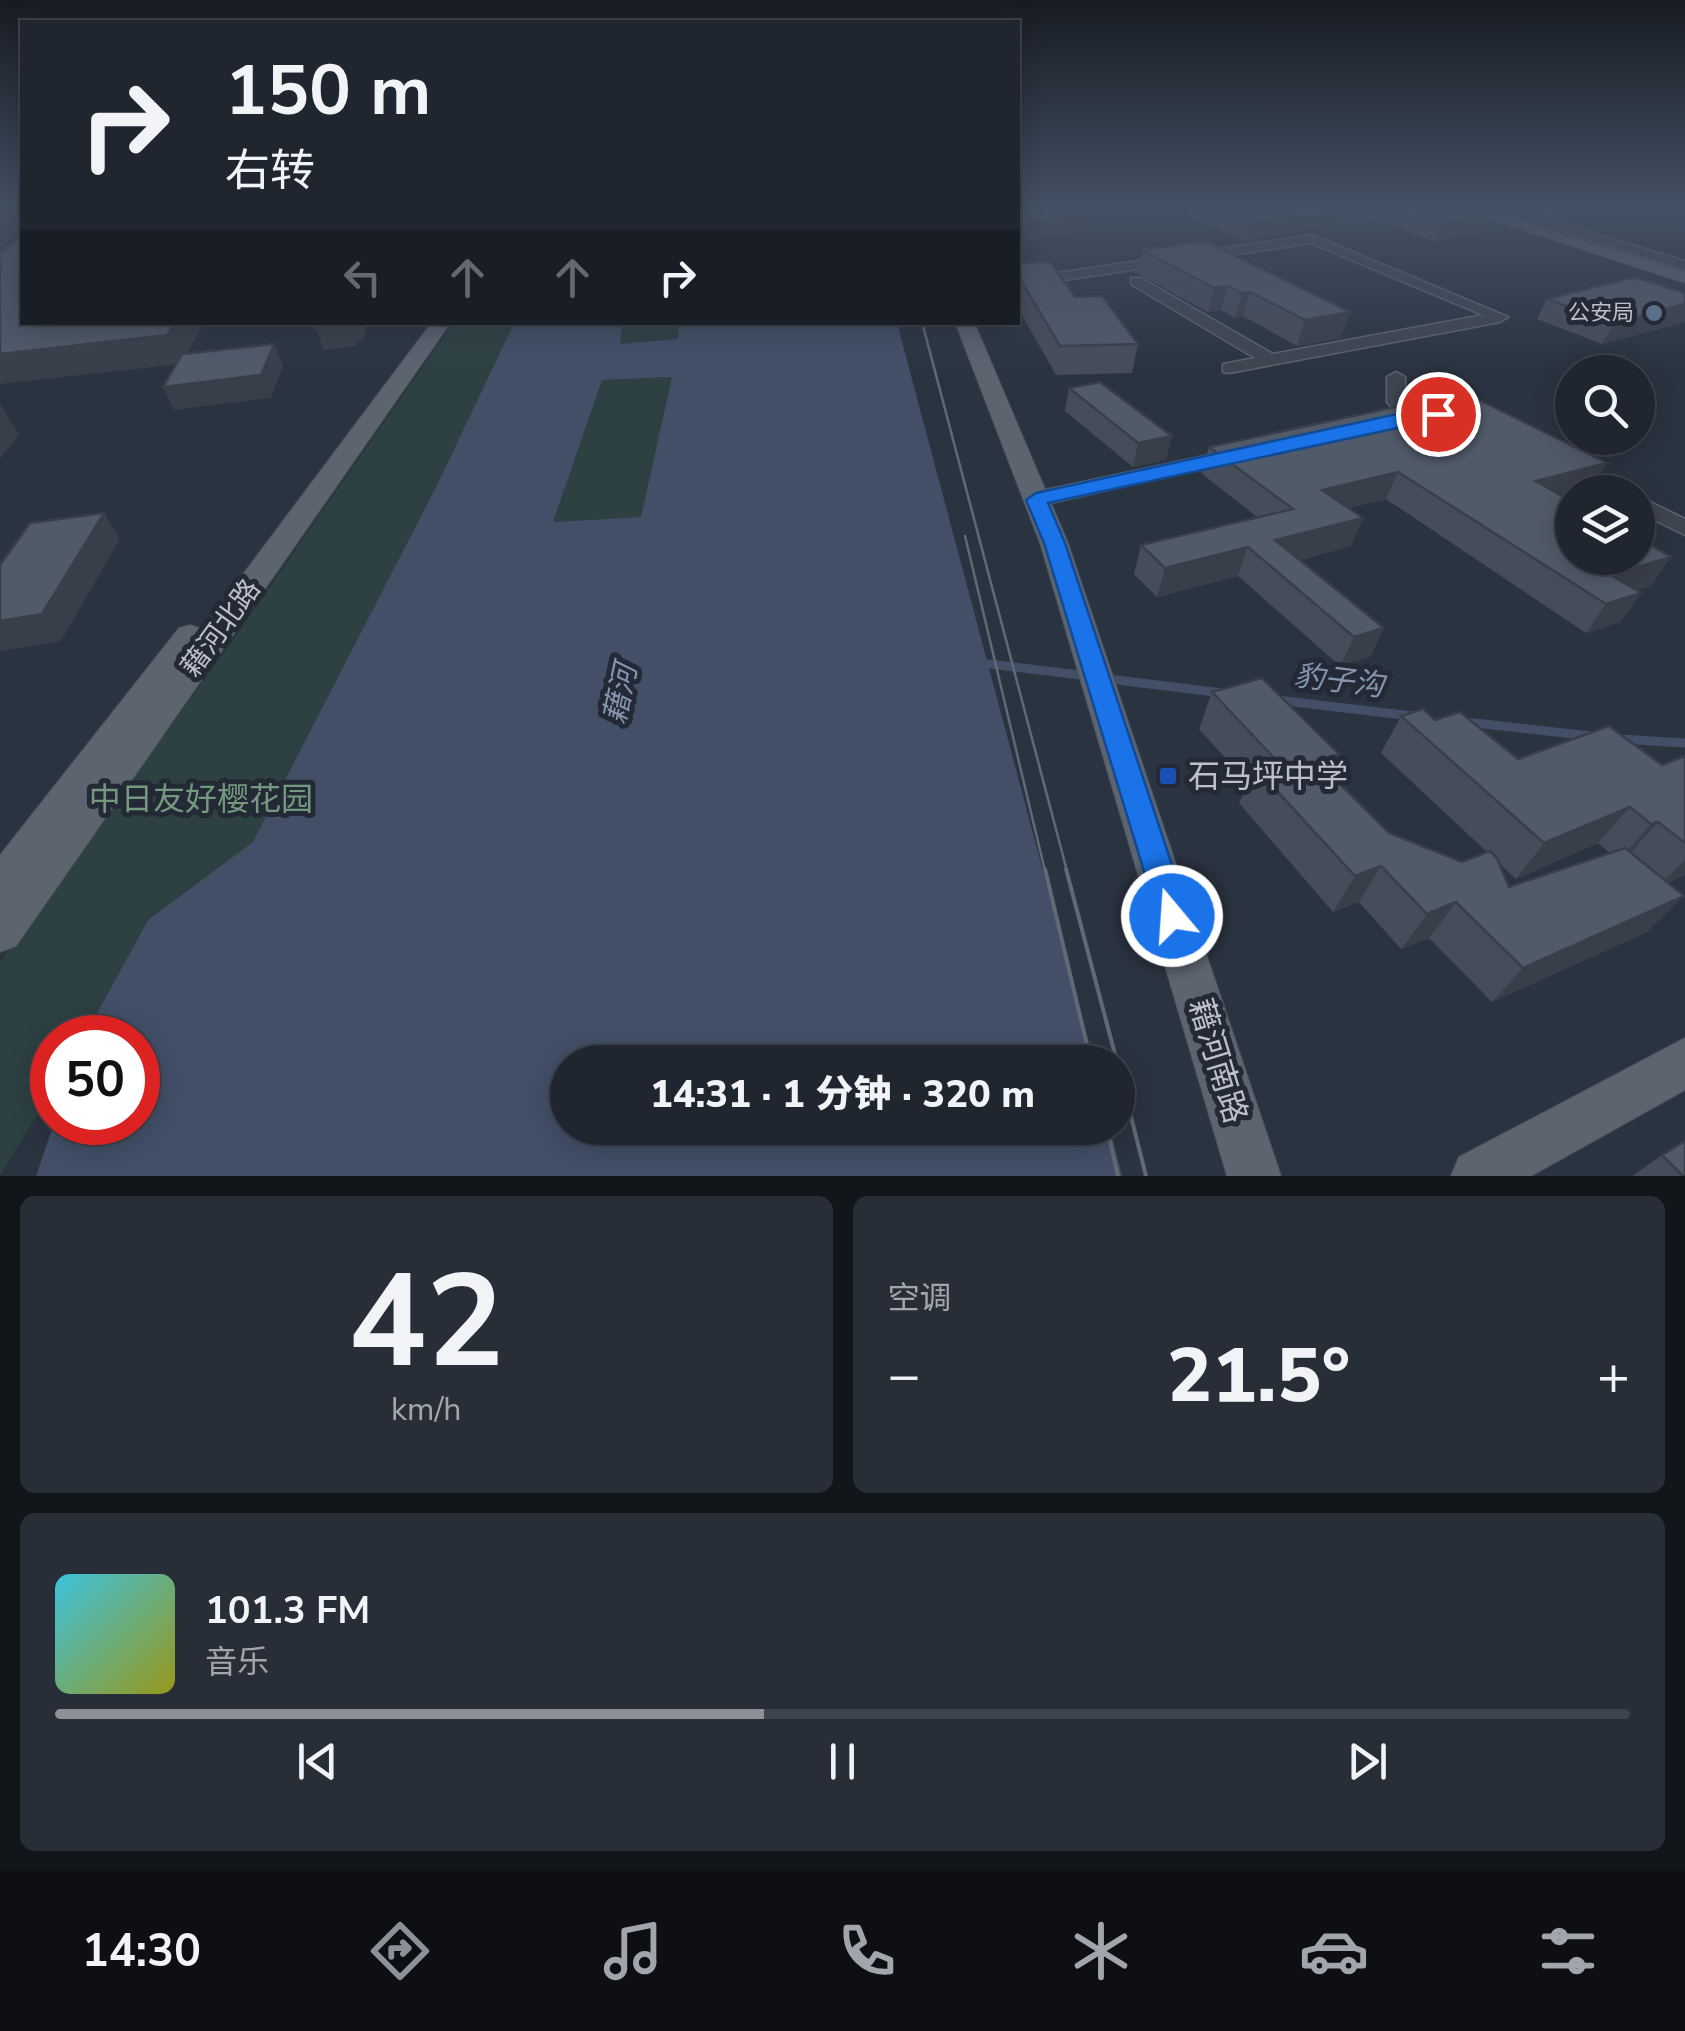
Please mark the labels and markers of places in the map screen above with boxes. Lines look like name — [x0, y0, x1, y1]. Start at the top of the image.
place label: 公安局 — [1568, 298, 1634, 328]
marker: 公安局 — [1643, 302, 1665, 324]
pin — [1396, 372, 1481, 457]
place label: 石马坪中学 — [1188, 755, 1348, 798]
marker: 石马坪中学 — [1157, 765, 1179, 787]

